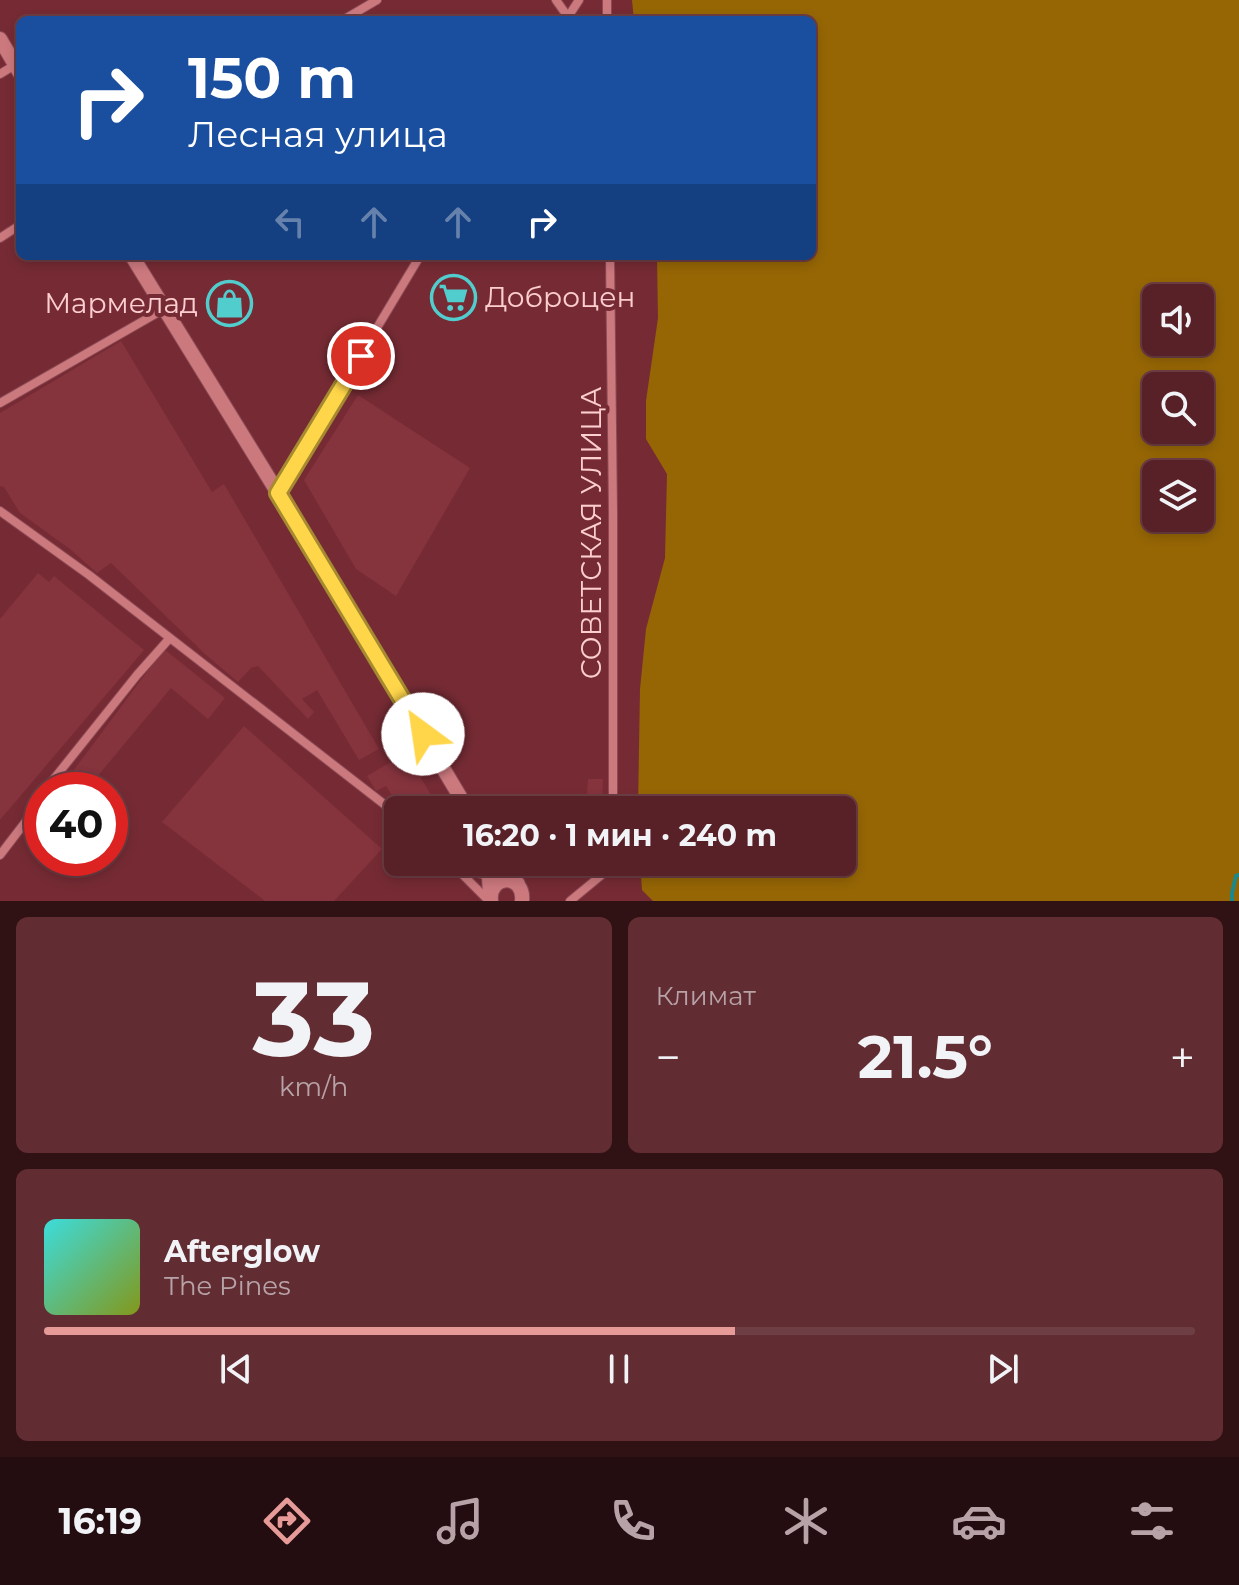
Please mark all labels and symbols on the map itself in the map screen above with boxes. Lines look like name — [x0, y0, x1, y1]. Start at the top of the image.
supermarket icon: Доброцен — [430, 273, 478, 321]
shop icon: Мармелад — [205, 279, 253, 327]
place label: Доброцен — [485, 280, 635, 314]
place label: Мармелад — [44, 286, 198, 320]
pin — [327, 322, 395, 390]
street label: СОВЕТСКАЯ УЛИЦА — [574, 387, 608, 679]
position arrow — [381, 692, 465, 776]
speed limit sign: 40 — [24, 772, 128, 876]

